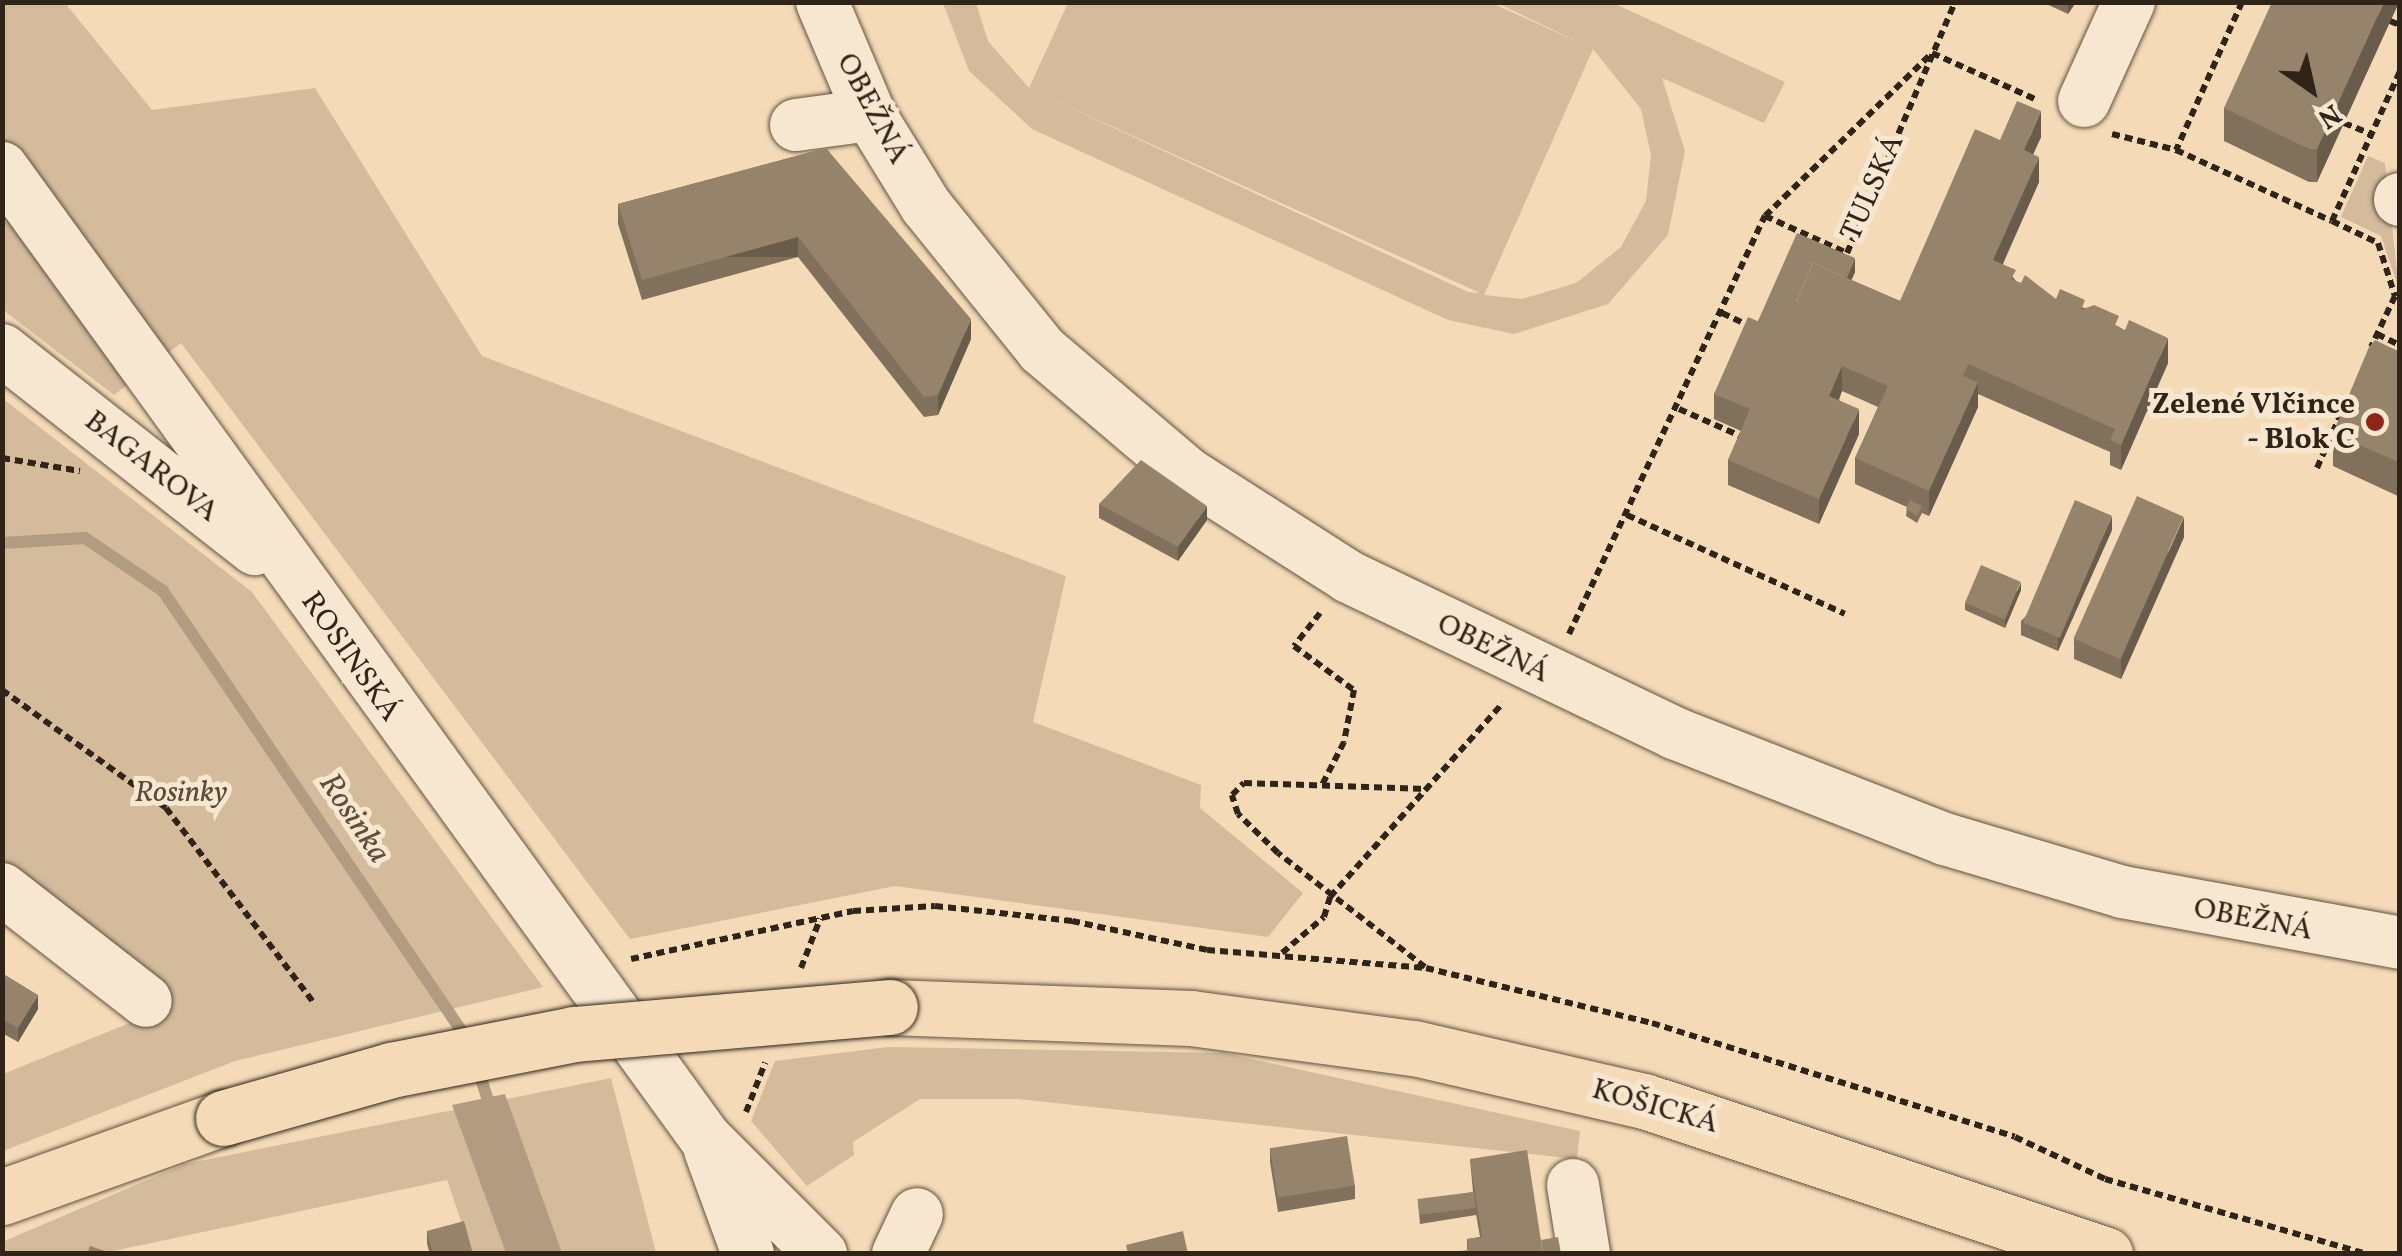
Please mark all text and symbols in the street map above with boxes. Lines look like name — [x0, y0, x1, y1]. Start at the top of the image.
north arrow — [2262, 40, 2362, 140]
street label: OBEŽNÁ — [828, 47, 916, 171]
text: N — [2310, 93, 2348, 137]
street label: TULSKÁ — [1834, 129, 1912, 247]
place label: Zelené Vlčince - Blok C — [2151, 387, 2355, 458]
street label: BAGAROVA — [77, 404, 225, 530]
marker: Zelené Vlčince - Blok C — [2364, 411, 2386, 433]
street label: ROSINSKÁ — [292, 585, 408, 729]
street label: OBEŽNÁ — [1431, 606, 1555, 692]
water label: Rosinka — [309, 767, 397, 871]
park label: Rosinky — [134, 775, 228, 811]
street label: OBEŽNÁ — [2190, 891, 2316, 949]
street label: KOŠICKÁ — [1588, 1072, 1722, 1142]

